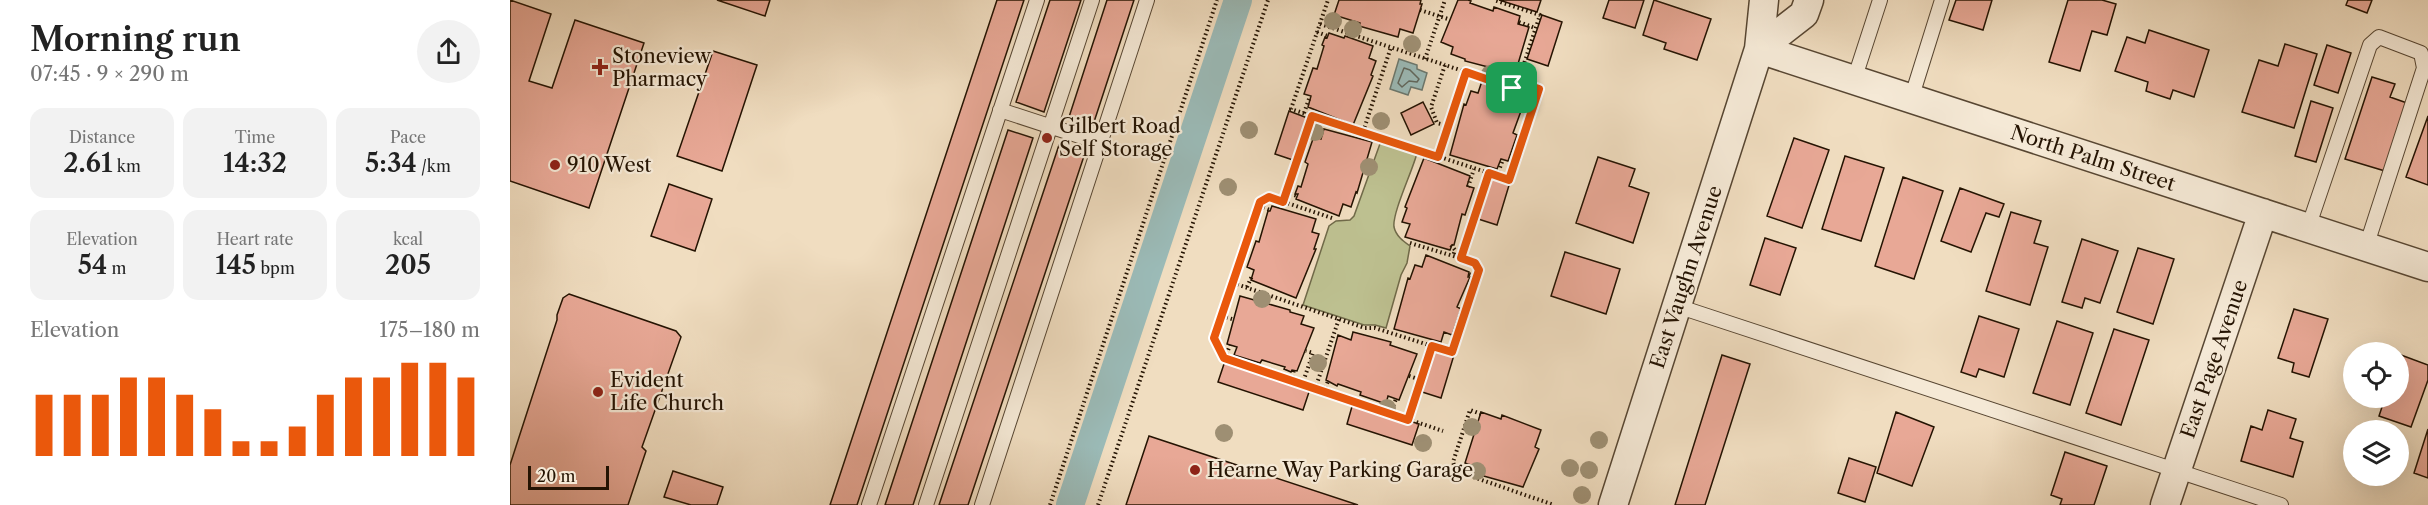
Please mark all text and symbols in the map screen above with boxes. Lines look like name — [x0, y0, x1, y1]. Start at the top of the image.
text: Morning run — [30, 19, 241, 60]
button: share — [417, 20, 480, 83]
place label: Stoneview Pharmacy — [612, 44, 711, 91]
marker: Stoneview Pharmacy — [593, 60, 607, 74]
text: 07:45 · 9 × 290 m — [30, 62, 189, 86]
pin — [1486, 62, 1537, 113]
icon: arrive — [1495, 71, 1528, 104]
place label: Gilbert Road Self Storage — [1059, 114, 1181, 161]
street label: North Palm Street — [2008, 120, 2178, 196]
text: Distance — [69, 127, 135, 147]
text: Time — [235, 127, 275, 147]
text: Pace — [390, 127, 426, 147]
marker: Gilbert Road Self Storage — [1040, 131, 1054, 145]
text: 2.61 — [63, 147, 112, 179]
text: 14:32 — [223, 147, 287, 179]
text: 5:34 — [365, 147, 417, 179]
place label: 910 West — [567, 153, 651, 177]
text: km — [112, 156, 141, 176]
text: /km — [417, 156, 451, 176]
marker: 910 West — [548, 158, 562, 172]
street label: East Vaughn Avenue — [1645, 182, 1727, 372]
text: Elevation — [66, 229, 138, 249]
text: Heart rate — [216, 229, 294, 249]
text: kcal — [393, 229, 423, 249]
text: 54 — [78, 249, 107, 281]
text: 145 — [215, 249, 256, 281]
text: 205 — [385, 249, 431, 281]
text: m — [107, 258, 126, 278]
text: bpm — [256, 258, 295, 278]
street label: East Page Avenue — [2176, 277, 2252, 441]
text: Elevation — [30, 318, 119, 342]
text: 175–180 m — [379, 318, 480, 342]
map controls — [2343, 342, 2409, 486]
button: locate — [2343, 342, 2409, 408]
place label: Evident Life Church — [610, 368, 725, 415]
marker: Evident Life Church — [591, 385, 605, 399]
button: layers — [2343, 420, 2409, 486]
place label: Hearne Way Parking Garage — [1207, 458, 1473, 482]
scale bar — [528, 463, 609, 490]
marker: Hearne Way Parking Garage — [1188, 463, 1202, 477]
text: 20 m — [537, 466, 576, 486]

